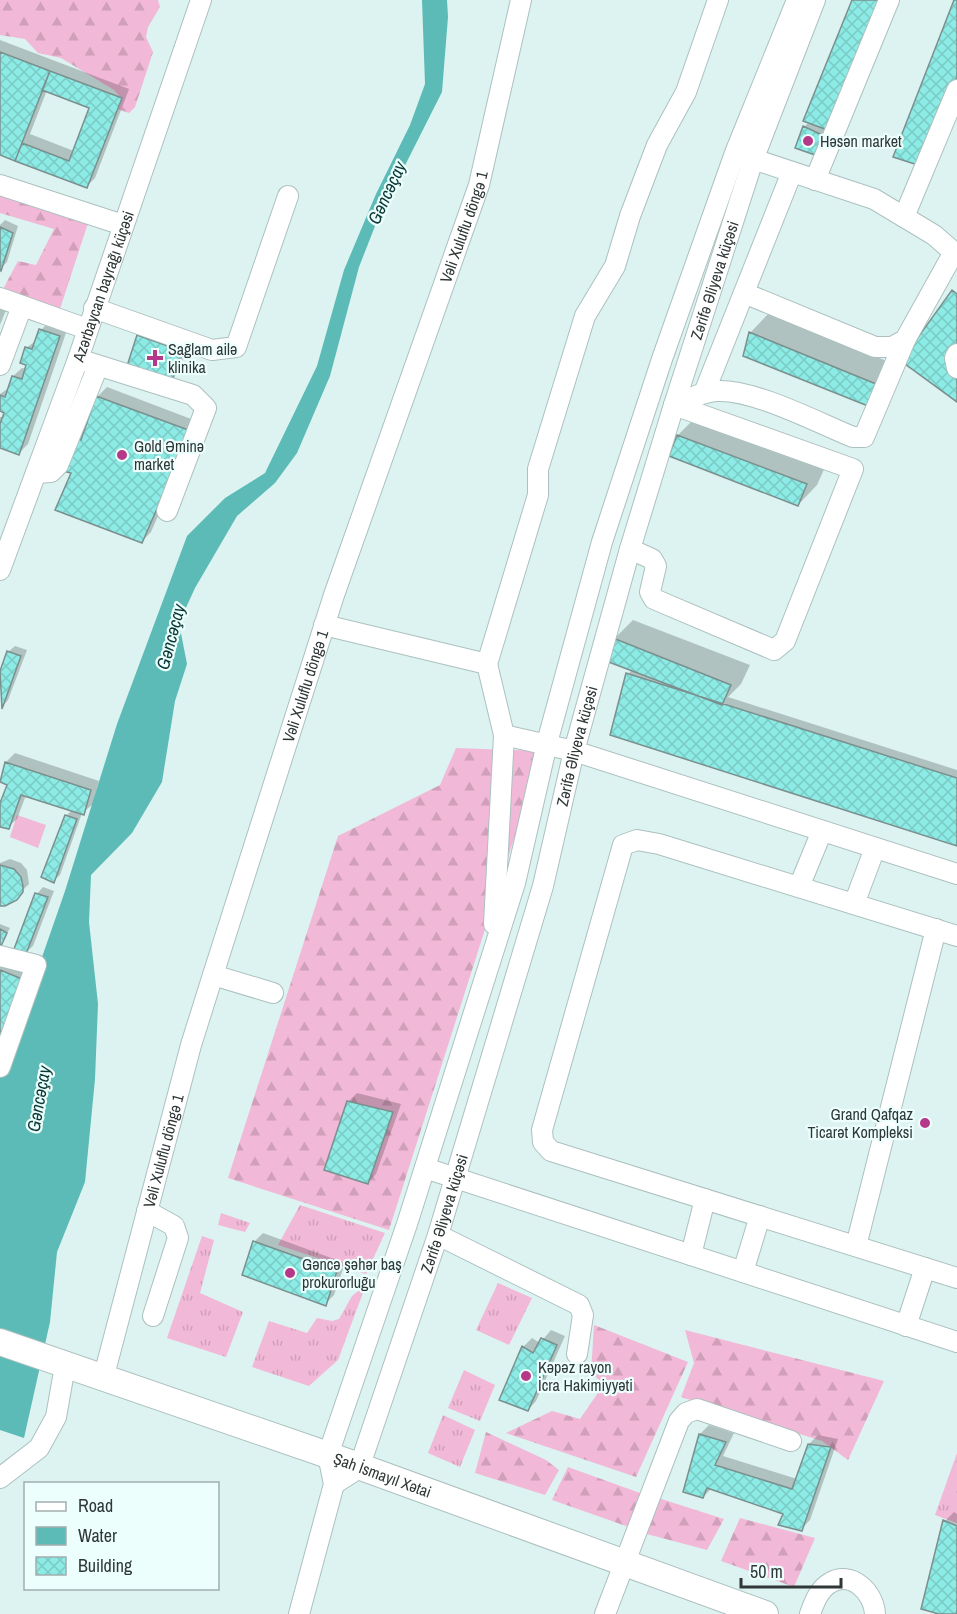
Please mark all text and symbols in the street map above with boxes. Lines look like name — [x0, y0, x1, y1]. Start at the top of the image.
place label: Həsən market — [820, 130, 902, 152]
marker: Həsən market — [801, 134, 815, 148]
water label: Gəncəçay — [361, 156, 413, 228]
street label: Vəli Xuluflu döngə 1 — [434, 168, 493, 286]
street label: Azərbaycan bayrağı küçəsi — [67, 208, 139, 366]
street label: Zərifə Əliyeva küçəsi — [685, 218, 744, 342]
place label: Sağlam ailə klinika — [168, 338, 237, 378]
marker: Sağlam ailə klinika — [146, 349, 164, 367]
place label: Gold Əminə market — [134, 435, 204, 475]
marker: Gold Əminə market — [115, 448, 129, 462]
water label: Gəncəçay — [150, 600, 192, 672]
street label: Vəli Xuluflu döngə 1 — [277, 626, 333, 745]
street label: Zərifə Əliyeva küçəsi — [551, 683, 603, 808]
water label: Gəncəçay — [20, 1062, 57, 1134]
street label: Vəli Xuluflu döngə 1 — [138, 1091, 189, 1210]
place label: Grand Qafqaz Ticarət Kompleksi — [808, 1103, 913, 1143]
marker: Grand Qafqaz Ticarət Kompleksi — [918, 1116, 932, 1130]
street label: Zərifə Əliyeva küçəsi — [415, 1151, 473, 1276]
place label: Gəncə şəhər baş prokurorluğu — [302, 1253, 402, 1293]
marker: Gəncə şəhər baş prokurorluğu — [283, 1266, 297, 1280]
place label: Kəpəz rayon İcra Hakimiyyəti — [538, 1356, 633, 1396]
marker: Kəpəz rayon İcra Hakimiyyəti — [519, 1369, 533, 1383]
street label: Şah İsmayıl Xətai — [331, 1447, 435, 1503]
legend — [24, 1482, 219, 1590]
text: Road — [78, 1493, 113, 1518]
text: Water — [78, 1523, 117, 1548]
scale bar — [741, 1551, 842, 1589]
text: Building — [78, 1553, 133, 1578]
text: 50 m — [750, 1559, 783, 1584]

